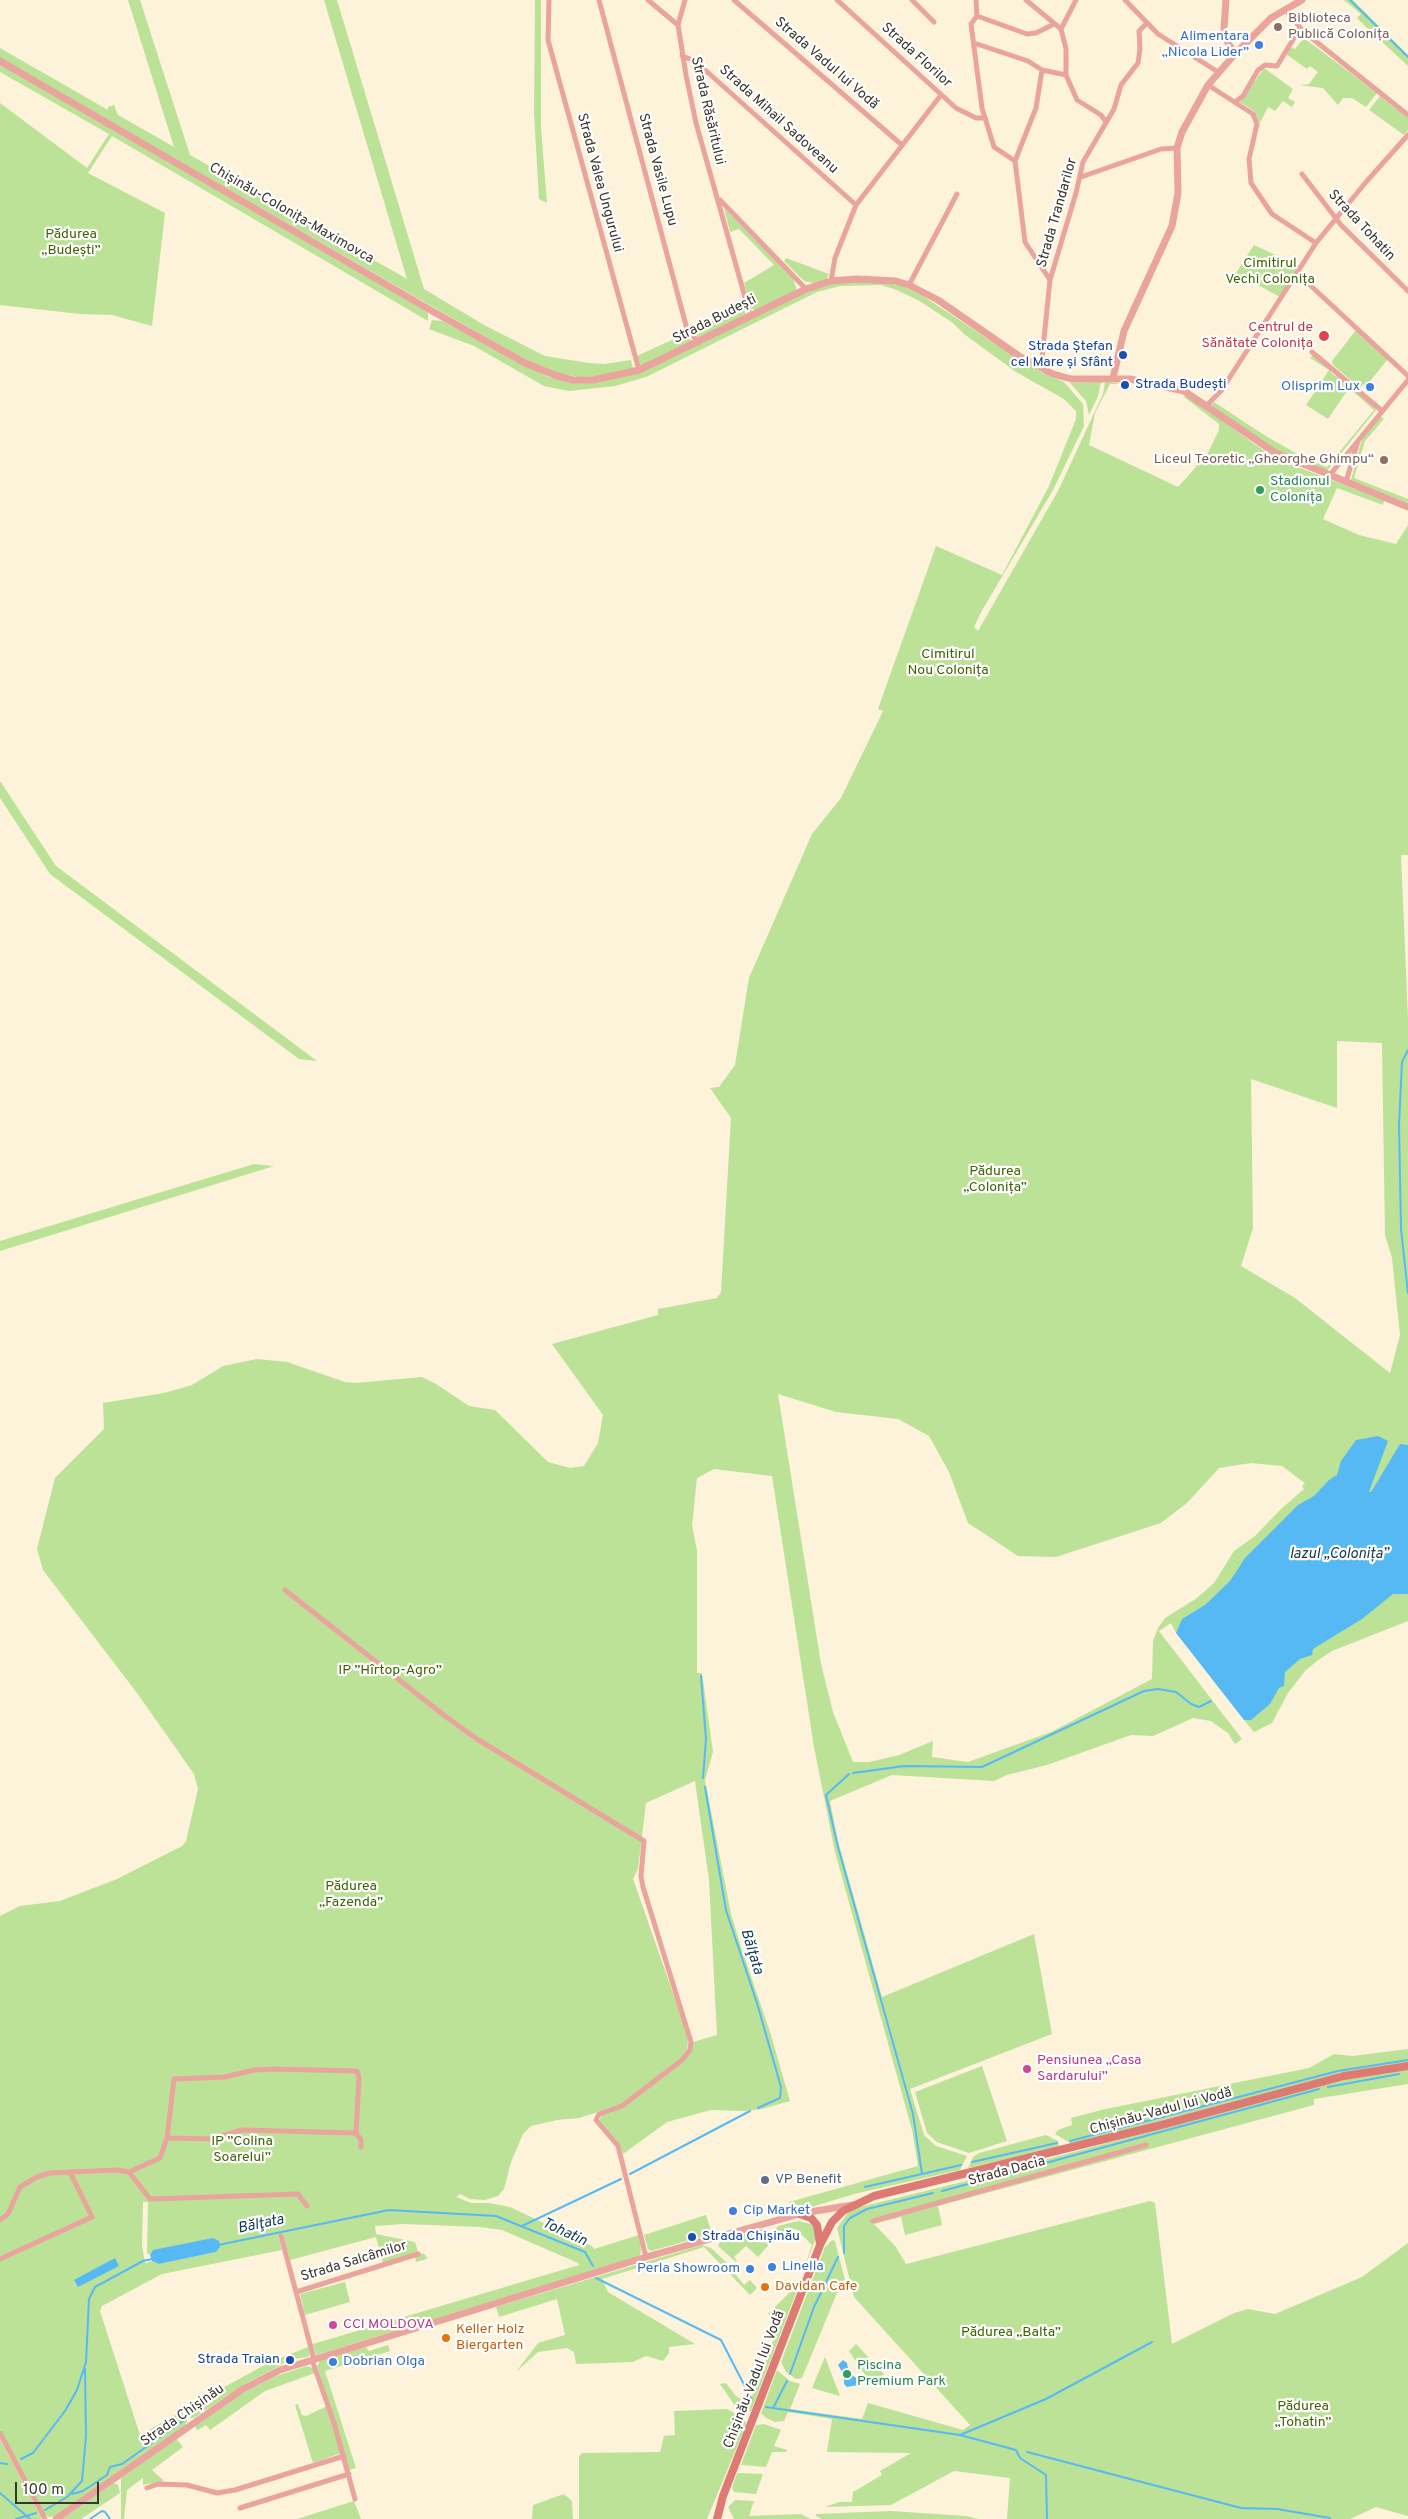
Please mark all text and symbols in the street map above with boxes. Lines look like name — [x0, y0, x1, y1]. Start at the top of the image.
place label: Biblioteca Publică Colonița — [1288, 11, 1389, 44]
street label: Strada Vadul lui Vodă — [771, 14, 881, 114]
street label: Strada Florilor — [877, 20, 955, 92]
marker: Biblioteca Publică Colonița — [1272, 21, 1284, 33]
place label: Alimentara „Nicola Lider” — [1162, 29, 1249, 62]
marker: Alimentara „Nicola Lider” — [1253, 39, 1265, 51]
street label: Strada Răsăritului — [686, 55, 728, 167]
street label: Strada Mihail Sadoveanu — [715, 62, 841, 178]
street label: Strada Valea Ungurului — [572, 112, 626, 254]
street label: Strada Vasile Lupu — [634, 112, 680, 228]
street label: Strada Trandarilor — [1034, 156, 1082, 270]
street label: Chișinău-Colonița-Maximovca — [206, 160, 376, 268]
street label: Strada Tohatin — [1324, 187, 1398, 265]
park label: Pădurea „Budești” — [41, 227, 101, 260]
park label: Cimitirul Vechi Colonița — [1225, 256, 1315, 288]
street label: Strada Budești — [670, 292, 760, 348]
place label: Centrul de Sănătate Colonița — [1201, 320, 1313, 352]
marker: Centrul de Sănătate Colonița — [1317, 329, 1331, 343]
place label: Strada Ștefan cel Mare și Sfânt — [1011, 339, 1113, 372]
marker: Strada Ștefan cel Mare și Sfânt — [1117, 349, 1129, 361]
place label: Strada Budești — [1135, 377, 1226, 393]
marker: Strada Budești — [1119, 379, 1131, 391]
place label: Olisprim Lux — [1281, 379, 1360, 395]
marker: Olisprim Lux — [1364, 381, 1376, 393]
place label: Liceul Teoretic „Gheorghe Ghimpu“ — [1154, 452, 1374, 468]
marker: Liceul Teoretic „Gheorghe Ghimpu“ — [1378, 454, 1390, 466]
place label: Stadionul Colonița — [1270, 474, 1330, 507]
marker: Stadionul Colonița — [1254, 484, 1266, 496]
park label: Cimitirul Nou Colonița — [907, 647, 989, 680]
park label: Pădurea „Colonița” — [963, 1164, 1027, 1196]
water label: Iazul „Colonița” — [1289, 1546, 1389, 1564]
park label: IP ”Hîrtop-Agro” — [338, 1663, 442, 1679]
park label: Pădurea „Fazenda” — [319, 1879, 383, 1911]
water label: Bălţata — [736, 1927, 766, 1977]
place label: Pensiunea „Casa Sardarului” — [1037, 2053, 1141, 2086]
marker: Pensiunea „Casa Sardarului” — [1021, 2063, 1033, 2075]
street label: Chișinău-Vadul lui Vodă — [1088, 2085, 1234, 2139]
park label: IP ”Colina Soarelui” — [211, 2134, 273, 2166]
street label: Strada Dacia — [967, 2154, 1047, 2190]
place label: VP Benefit — [775, 2172, 842, 2188]
marker: VP Benefit — [759, 2174, 771, 2186]
place label: Cip Market — [743, 2203, 810, 2219]
marker: Cip Market — [727, 2205, 739, 2217]
water label: Bălţata — [236, 2211, 286, 2239]
water label: Tohatin — [539, 2215, 589, 2251]
place label: Strada Chișinău — [702, 2229, 800, 2245]
marker: Strada Chișinău — [686, 2231, 698, 2243]
street label: Strada Salcâmilor — [299, 2238, 409, 2286]
place label: Linella — [782, 2259, 824, 2275]
place label: Perla Showroom — [637, 2261, 740, 2277]
marker: Linella — [766, 2261, 778, 2273]
marker: Perla Showroom — [744, 2263, 756, 2275]
place label: Davidan Cafe — [775, 2279, 857, 2295]
marker: Davidan Cafe — [759, 2281, 771, 2293]
street label: Chișinău-Vadul lui Vodă — [721, 2309, 789, 2451]
place label: CCI MOLDOVA — [343, 2317, 434, 2333]
marker: CCI MOLDOVA — [327, 2319, 339, 2331]
place label: Keller Holz Biergarten — [456, 2322, 525, 2354]
park label: Pădurea „Balta” — [961, 2325, 1061, 2341]
marker: Keller Holz Biergarten — [440, 2332, 452, 2344]
place label: Strada Traian — [197, 2352, 280, 2368]
marker: Strada Traian — [284, 2354, 296, 2366]
place label: Dobrian Olga — [343, 2354, 425, 2370]
marker: Dobrian Olga — [327, 2356, 339, 2368]
place label: Piscina Premium Park — [857, 2358, 946, 2390]
marker: Piscina Premium Park — [841, 2368, 853, 2380]
street label: Strada Chișinău — [138, 2381, 228, 2451]
park label: Pădurea „Tohatin” — [1275, 2399, 1331, 2432]
scale bar — [18, 2472, 101, 2504]
text: 100 m — [23, 2481, 64, 2500]

